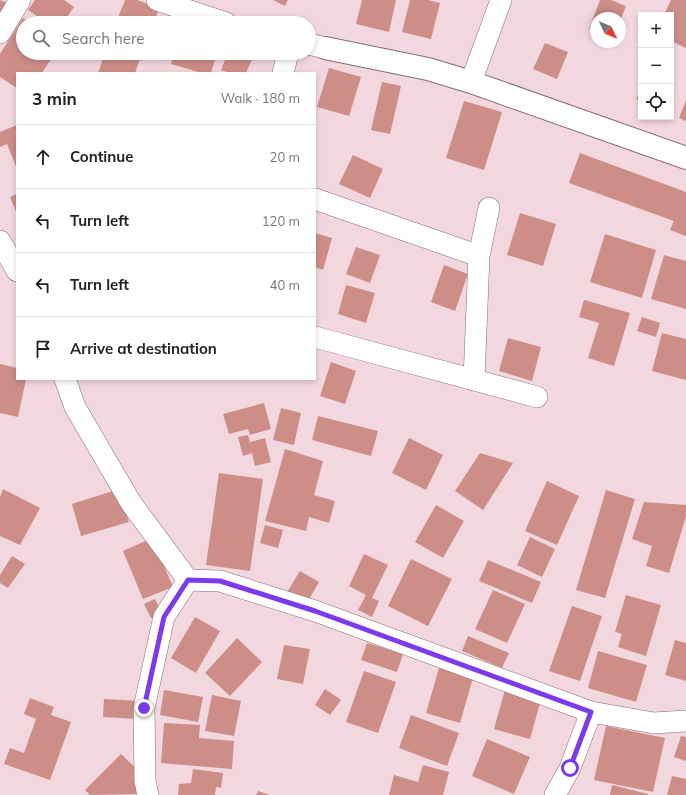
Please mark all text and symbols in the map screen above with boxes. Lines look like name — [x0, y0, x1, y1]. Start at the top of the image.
north arrow — [590, 12, 626, 48]
map controls — [638, 12, 674, 120]
button: + — [638, 12, 674, 48]
search box — [16, 16, 316, 60]
icon: search — [30, 27, 52, 49]
text: Search here — [62, 29, 144, 48]
button: − — [638, 48, 674, 84]
button: locate — [638, 84, 674, 120]
text: 3 min — [32, 88, 77, 109]
text: Walk · 180 m — [221, 90, 300, 106]
icon: ahead — [32, 146, 54, 168]
text: Continue — [70, 147, 133, 166]
text: 20 m — [270, 149, 300, 165]
icon: left — [32, 210, 54, 232]
text: Turn left — [70, 211, 129, 230]
text: 120 m — [262, 213, 300, 229]
icon: left — [32, 274, 54, 296]
text: Turn left — [70, 275, 129, 294]
text: 40 m — [270, 277, 300, 293]
icon: arrive — [32, 338, 54, 360]
text: Arrive at destination — [70, 339, 217, 358]
route end — [135, 699, 153, 717]
route start — [561, 759, 579, 777]

